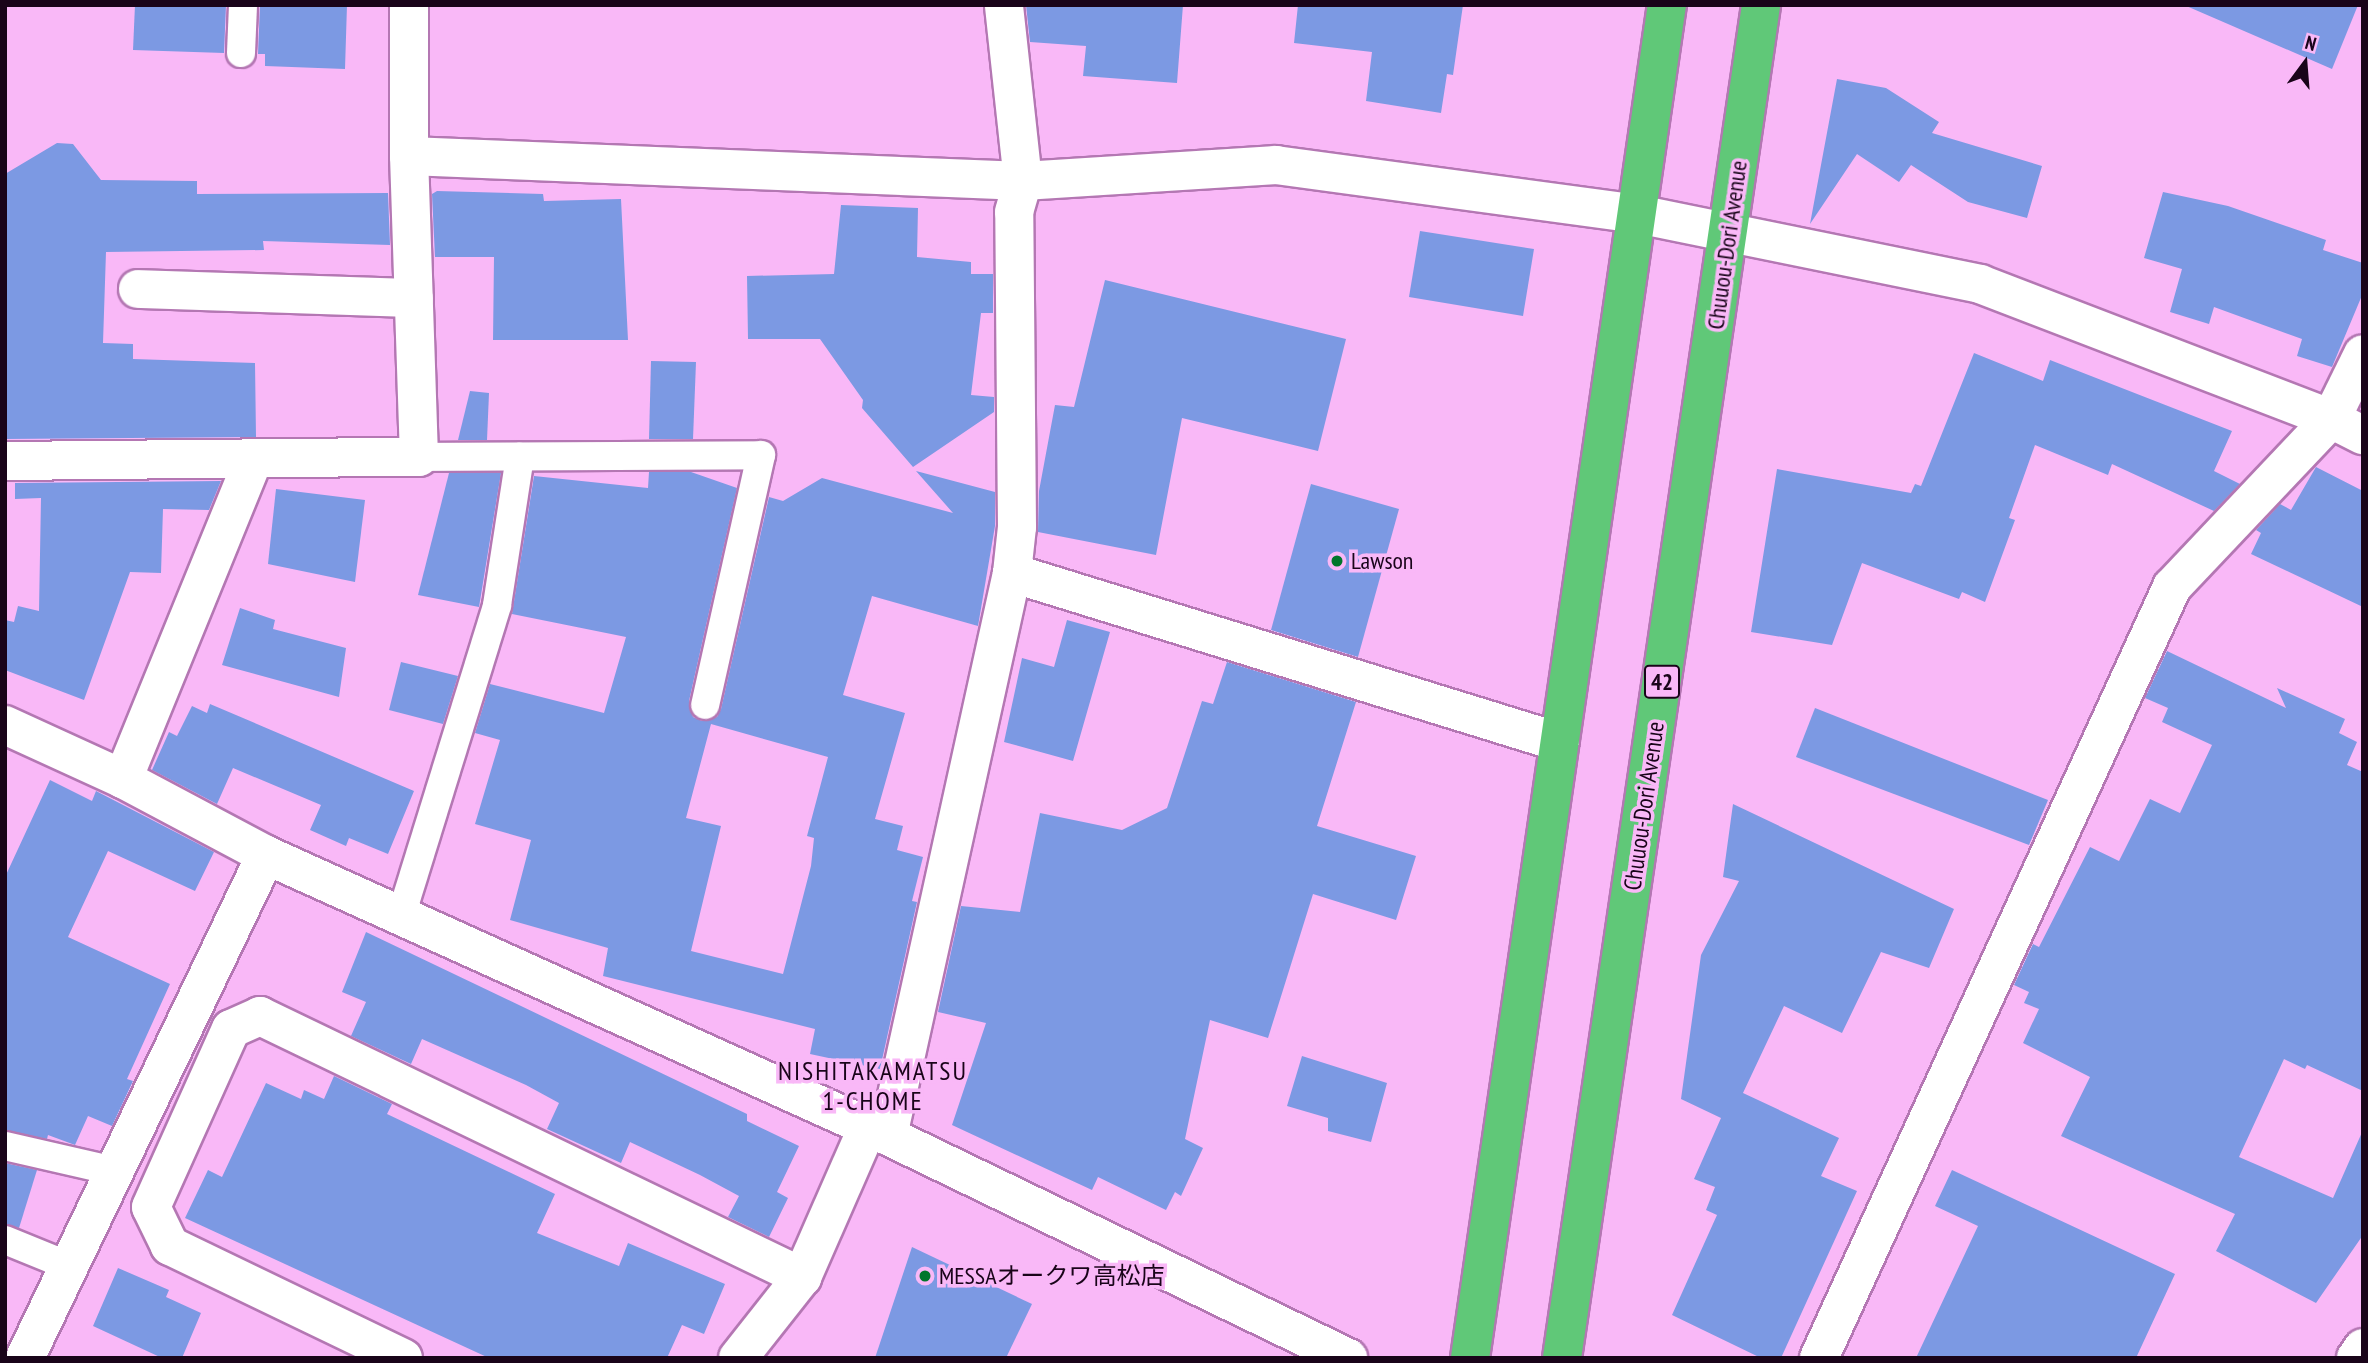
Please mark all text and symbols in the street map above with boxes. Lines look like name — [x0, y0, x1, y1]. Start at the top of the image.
north arrow — [2270, 28, 2340, 98]
text: N — [2303, 30, 2319, 56]
street label: Chuuou-Dori Avenue — [1701, 158, 1753, 332]
place label: Lawson — [1351, 547, 1413, 575]
marker: Lawson — [1329, 553, 1345, 569]
road number: 42 — [1643, 662, 1681, 702]
street label: Chuuou-Dori Avenue — [1618, 719, 1670, 893]
district label: NISHITAKAMATSU 1-CHOME — [780, 1055, 966, 1116]
place label: MESSAオークワ高松店 — [939, 1262, 1164, 1290]
marker: MESSAオークワ高松店 — [917, 1268, 933, 1284]

